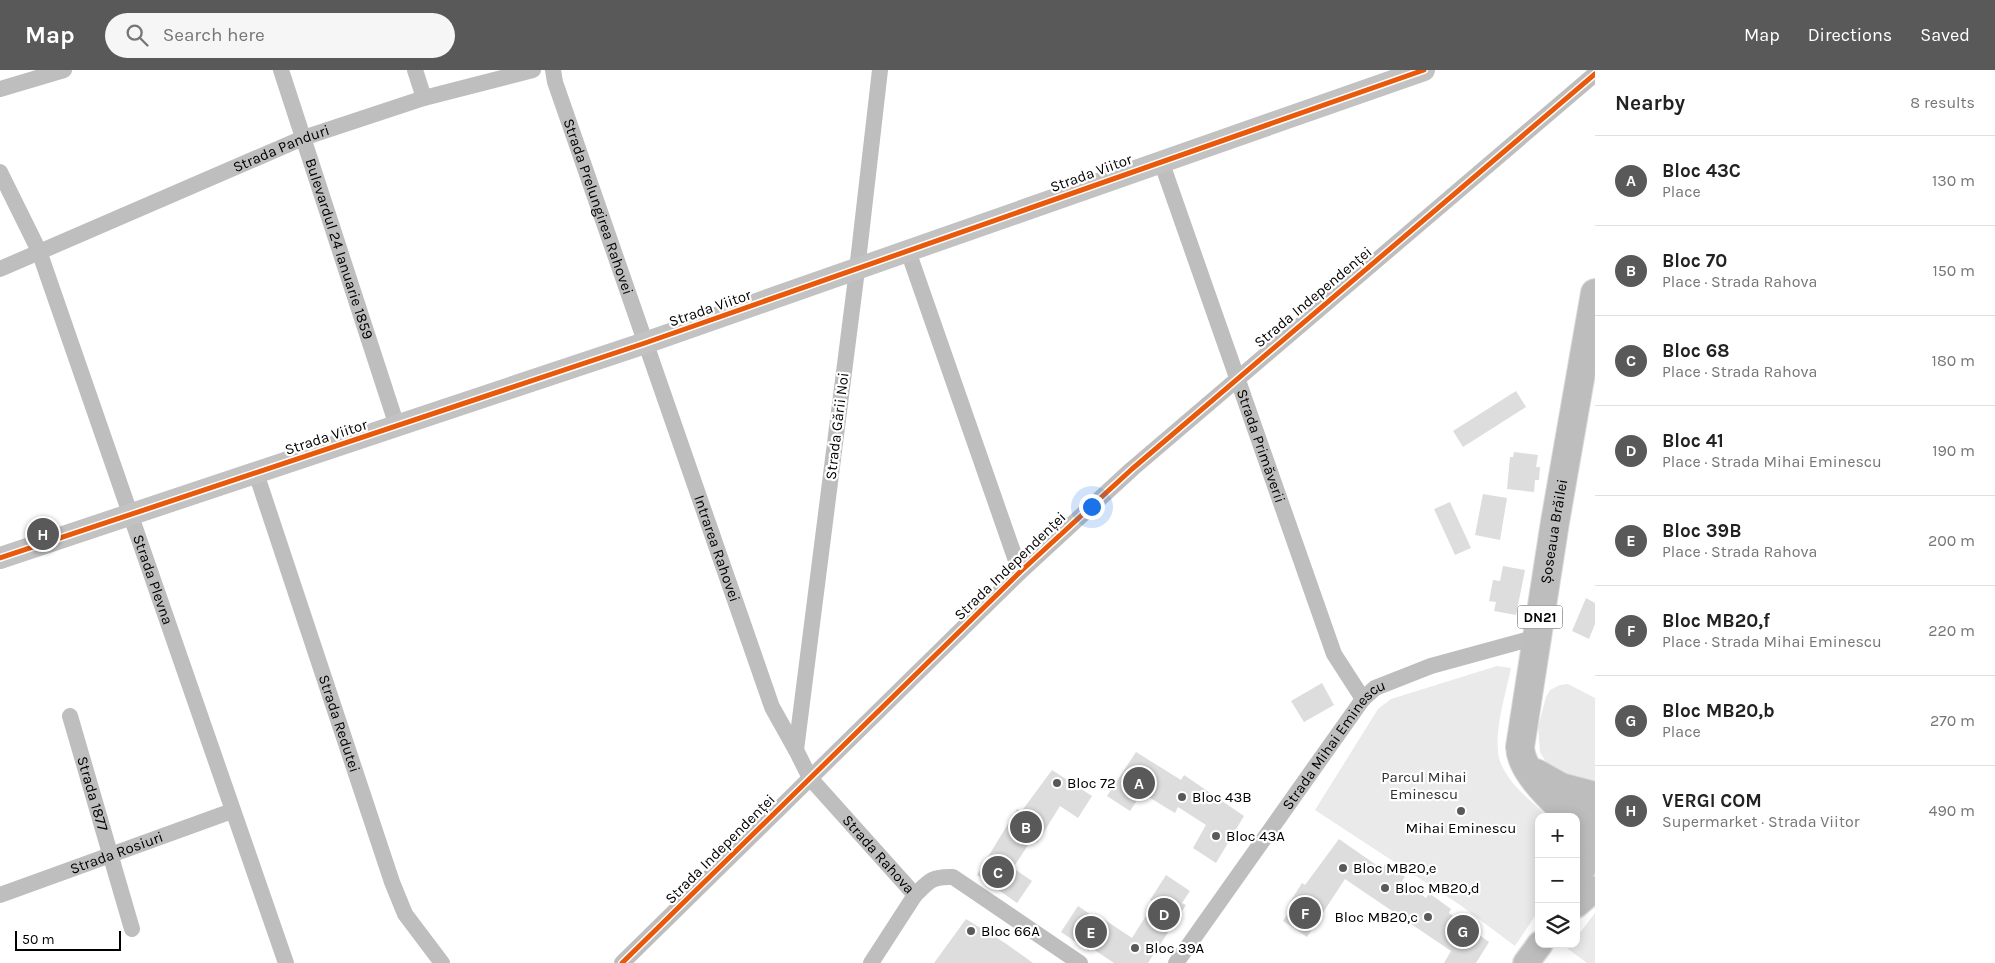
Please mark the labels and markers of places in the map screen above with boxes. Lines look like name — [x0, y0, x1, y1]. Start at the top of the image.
pin: H — [27, 515, 59, 553]
pin: A — [1123, 764, 1155, 802]
place label: Bloc 72 — [1067, 774, 1116, 792]
marker: Bloc 72 — [1051, 777, 1063, 789]
place label: Bloc 43B — [1192, 788, 1252, 806]
marker: Bloc 43B — [1176, 791, 1188, 803]
marker: Mihai Eminescu — [1455, 805, 1467, 817]
pin: B — [1010, 808, 1042, 846]
place label: Mihai Eminescu — [1406, 819, 1516, 837]
place label: Bloc 43A — [1226, 827, 1285, 845]
marker: Bloc 43A — [1210, 830, 1222, 842]
pin: C — [982, 853, 1014, 891]
place label: Bloc MB20,e — [1353, 859, 1436, 877]
marker: Bloc MB20,e — [1337, 862, 1349, 874]
place label: Bloc MB20,d — [1395, 879, 1480, 897]
marker: Bloc MB20,d — [1379, 882, 1391, 894]
pin: F — [1289, 894, 1321, 932]
pin: D — [1148, 895, 1180, 933]
place label: Bloc MB20,c — [1334, 908, 1418, 926]
marker: Bloc MB20,c — [1422, 911, 1434, 923]
pin: G — [1447, 912, 1479, 950]
pin: E — [1075, 913, 1107, 951]
place label: Bloc 66A — [981, 922, 1040, 940]
marker: Bloc 66A — [965, 925, 977, 937]
place label: Bloc 39A — [1145, 939, 1205, 957]
marker: Bloc 39A — [1129, 942, 1141, 954]

